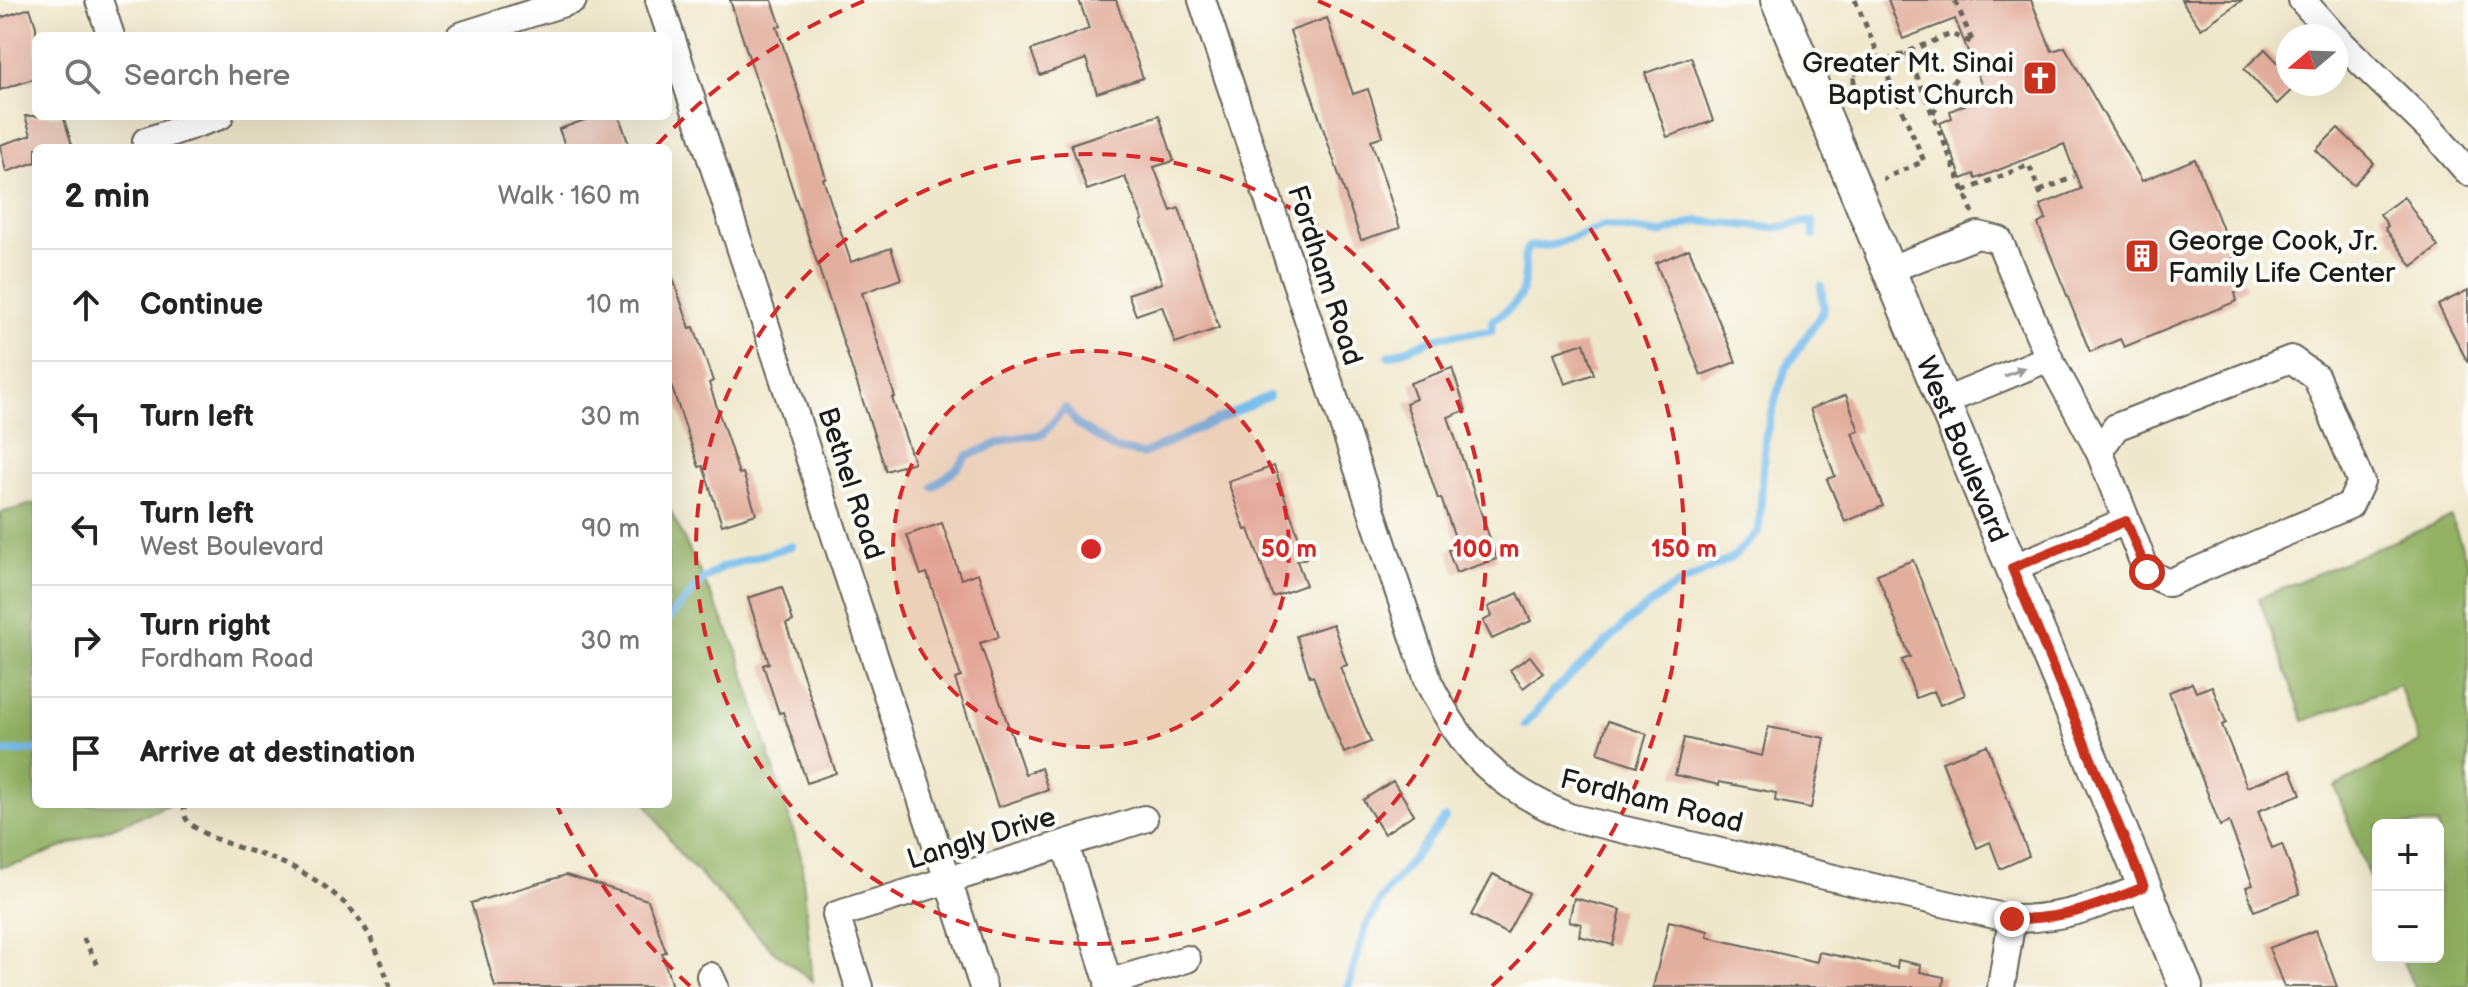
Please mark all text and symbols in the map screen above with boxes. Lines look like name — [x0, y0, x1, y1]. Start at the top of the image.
north arrow — [2276, 24, 2348, 96]
search box — [32, 32, 672, 120]
place label: Greater Mt. Sinai Baptist Church — [1802, 47, 2014, 112]
icon: search — [60, 54, 104, 98]
text: Search here — [124, 58, 290, 94]
church icon: Greater Mt. Sinai Baptist Church — [2021, 59, 2059, 97]
text: 2 min — [64, 176, 150, 217]
text: Walk · 160 m — [498, 181, 640, 212]
street label: Fordham Road — [1280, 181, 1369, 370]
place label: George Cook, Jr. Family Life Center — [2168, 225, 2396, 290]
building icon: George Cook, Jr. Family Life Center — [2123, 237, 2161, 275]
icon: ahead — [64, 283, 108, 327]
text: Continue — [140, 287, 263, 323]
text: 10 m — [586, 290, 640, 321]
street label: West Boulevard — [1908, 352, 2015, 547]
one-way arrow — [2003, 365, 2027, 378]
icon: left — [64, 395, 108, 439]
text: Turn left — [140, 399, 254, 435]
text: 30 m — [580, 402, 640, 433]
street label: Bethel Road — [810, 403, 891, 564]
text: Turn left — [140, 496, 254, 532]
icon: left — [64, 507, 108, 551]
text: 90 m — [581, 514, 640, 545]
text: West Boulevard — [140, 532, 324, 563]
centre of rings — [1077, 535, 1105, 563]
text: 50 m — [1261, 535, 1317, 564]
text: 100 m — [1453, 535, 1519, 564]
text: 150 m — [1651, 535, 1717, 564]
route start — [2129, 554, 2165, 590]
text: Turn right — [140, 608, 271, 644]
icon: right — [64, 619, 108, 663]
text: 30 m — [580, 626, 640, 657]
text: Fordham Road — [140, 644, 314, 675]
icon: arrive — [64, 731, 108, 775]
text: Arrive at destination — [140, 735, 416, 771]
street label: Fordham Road — [1557, 763, 1746, 840]
street label: Langly Drive — [903, 800, 1060, 877]
map controls — [2372, 819, 2444, 963]
button: + — [2372, 819, 2444, 891]
button: − — [2372, 891, 2444, 963]
route end — [1994, 901, 2030, 937]

